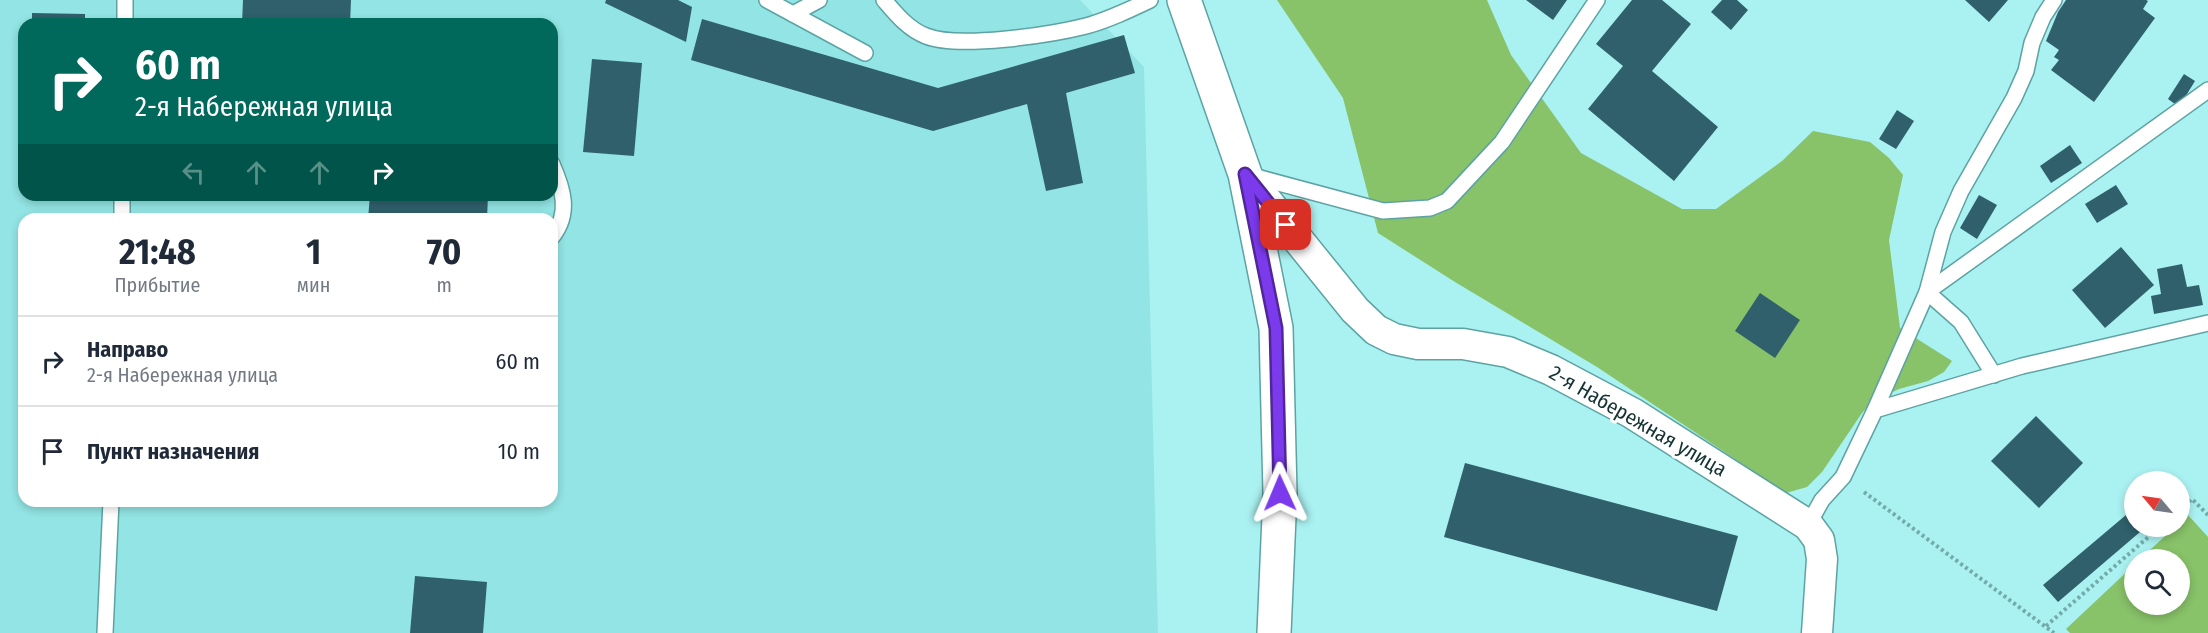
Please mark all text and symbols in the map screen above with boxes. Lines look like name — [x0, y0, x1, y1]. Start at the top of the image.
text: 60 m — [135, 40, 221, 90]
icon: right — [36, 42, 114, 120]
text: 2-я Набережная улица — [135, 91, 393, 123]
icon: left — [177, 156, 210, 189]
icon: ahead — [240, 156, 273, 189]
icon: ahead — [303, 156, 336, 189]
icon: right — [366, 156, 399, 189]
pin — [1260, 199, 1311, 250]
icon: arrive — [1269, 208, 1302, 241]
text: 21:48 — [119, 230, 196, 274]
text: 1 — [306, 230, 321, 274]
text: 70 — [427, 230, 462, 274]
text: Прибытие — [114, 273, 200, 297]
text: мин — [297, 273, 330, 297]
text: m — [436, 273, 452, 297]
text: Направо — [87, 336, 168, 363]
icon: right — [36, 345, 69, 378]
text: 60 m — [496, 348, 540, 375]
street label: 2-я Набережная улица — [1545, 360, 1731, 482]
text: 2-я Набережная улица — [87, 363, 278, 387]
icon: arrive — [36, 435, 69, 468]
text: Пункт назначения — [87, 438, 259, 465]
text: 10 m — [498, 438, 540, 465]
position arrow — [1248, 461, 1312, 525]
north arrow — [2124, 471, 2190, 537]
map controls — [2124, 471, 2190, 615]
button: search — [2124, 549, 2190, 615]

